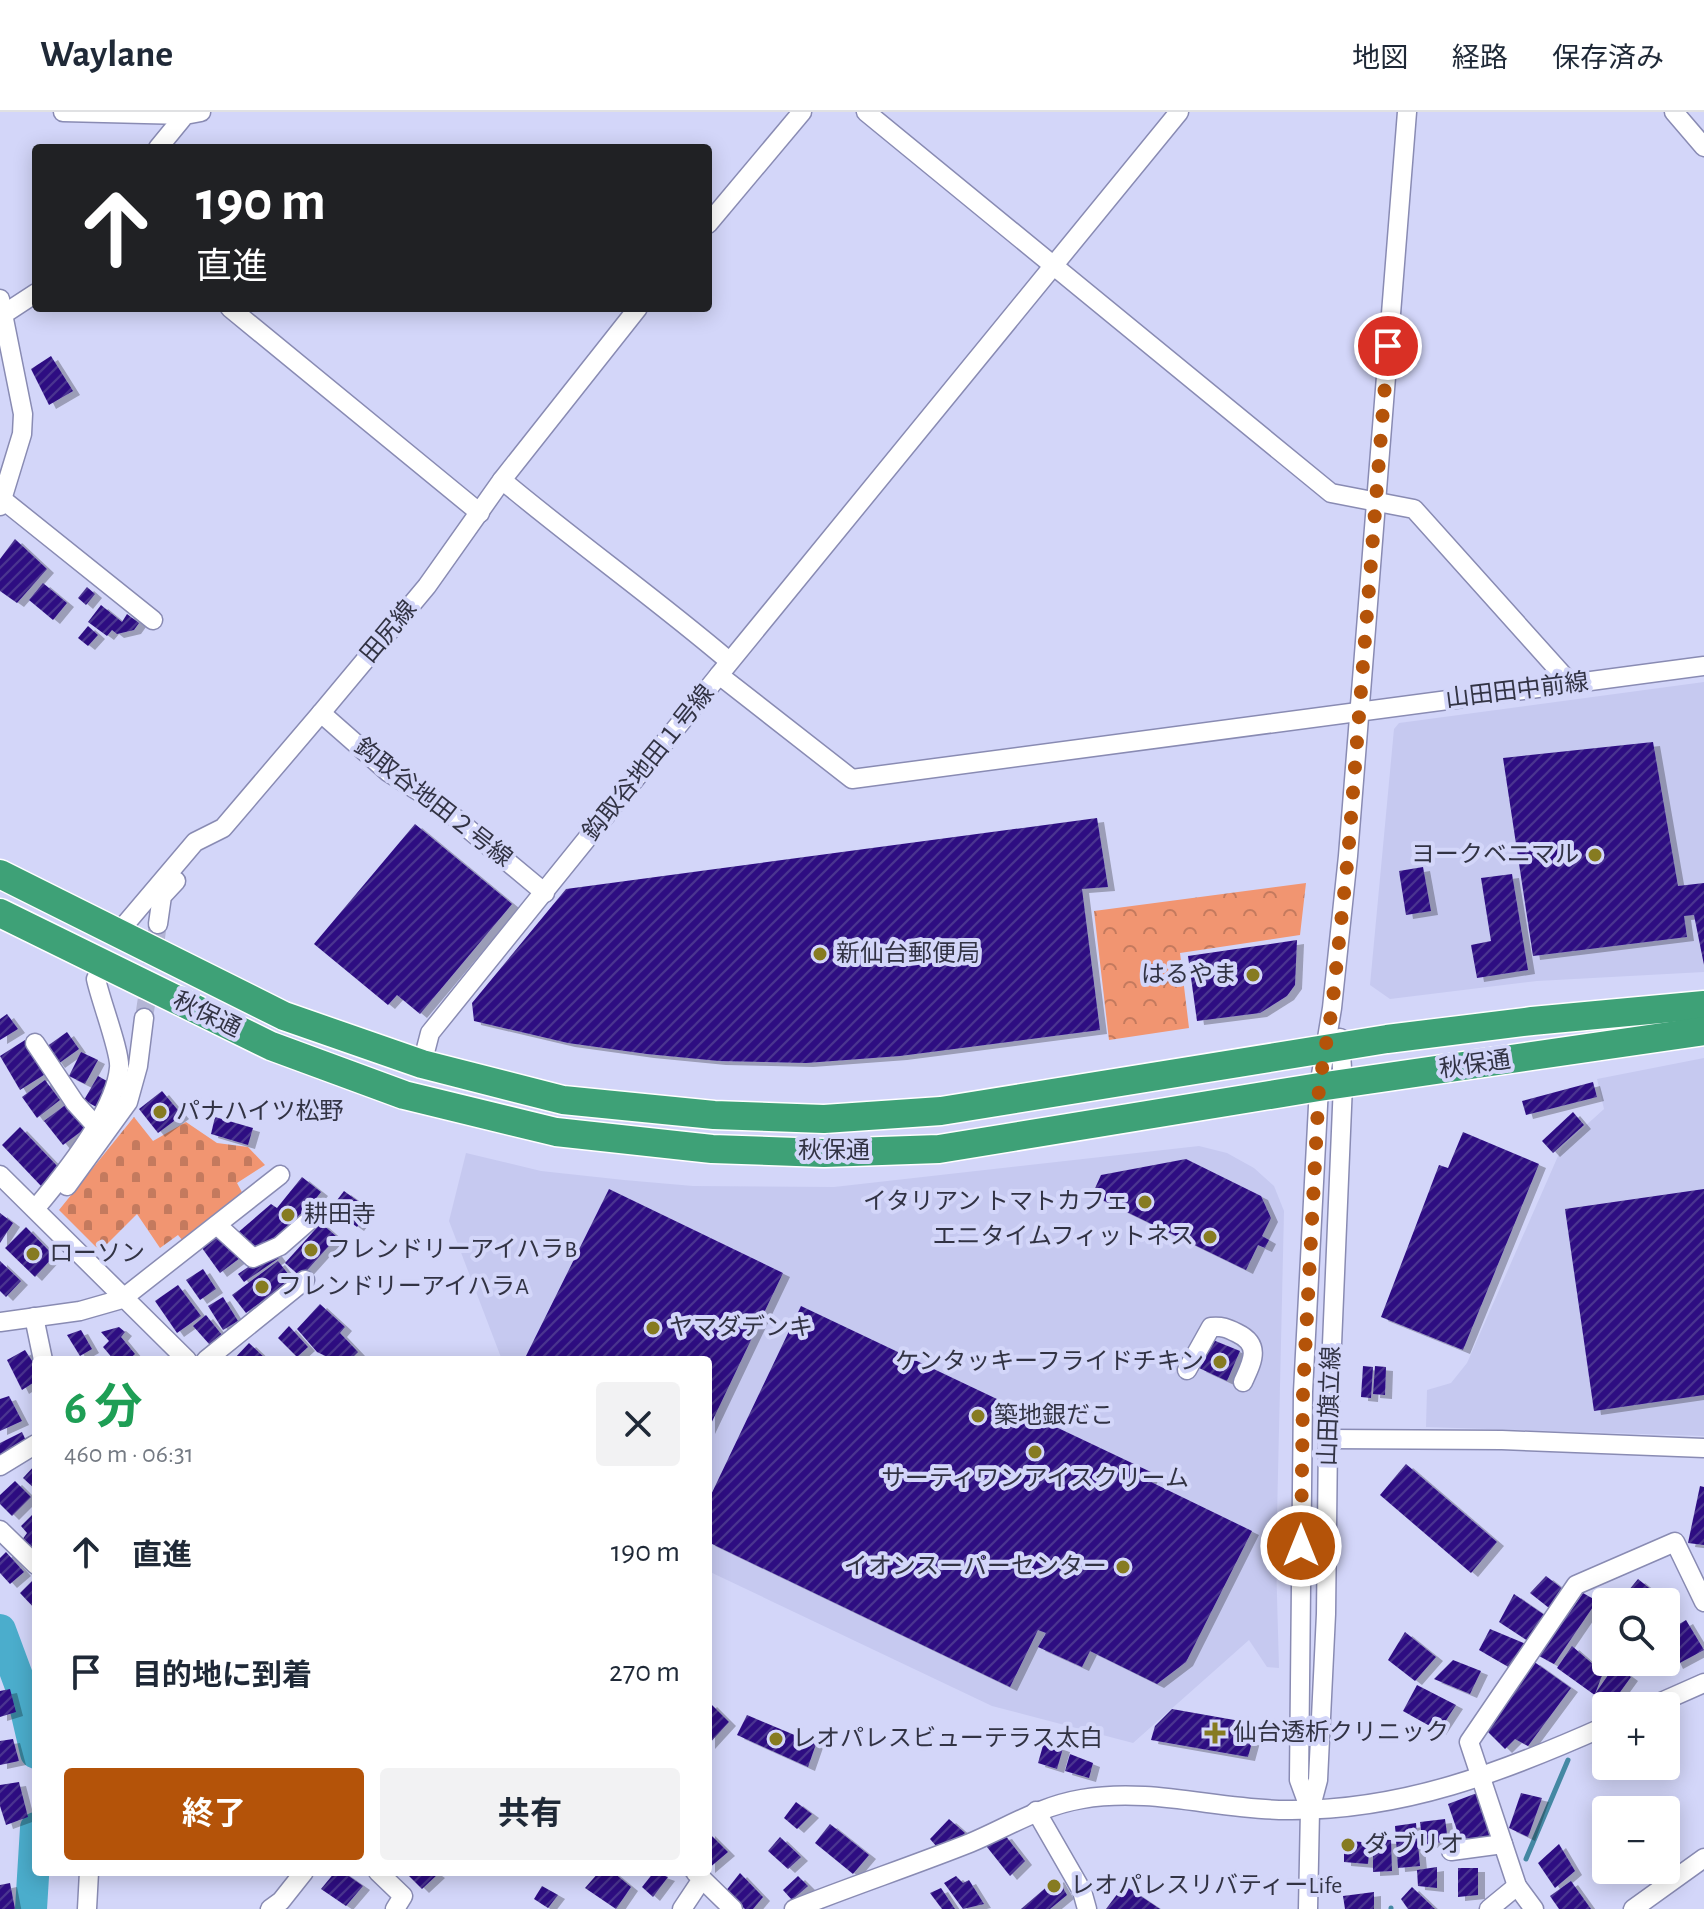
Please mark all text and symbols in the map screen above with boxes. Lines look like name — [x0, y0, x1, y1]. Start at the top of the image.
text: Waylane — [40, 36, 173, 74]
text: 地図 — [1352, 45, 1408, 73]
text: 経路 — [1452, 45, 1508, 73]
text: 保存済み — [1552, 45, 1664, 73]
text: 190 m — [196, 174, 326, 230]
icon: ahead — [64, 176, 168, 280]
text: 直進 — [196, 249, 268, 285]
pin — [1354, 312, 1422, 380]
icon: arrive — [1366, 324, 1410, 368]
street label: 田尻線 — [355, 595, 421, 667]
street label: 山田田中前線 — [1444, 668, 1590, 712]
street label: 鈎取谷地田１号線 — [578, 680, 719, 845]
street label: 鈎取谷地田２号線 — [350, 733, 517, 872]
place label: ヨークベニマル — [1411, 842, 1579, 867]
marker: ヨークベニマル — [1586, 846, 1604, 864]
place label: 新仙台郵便局 — [836, 940, 980, 966]
marker: 新仙台郵便局 — [811, 945, 829, 963]
place label: はるやま — [1141, 962, 1237, 987]
marker: はるやま — [1244, 966, 1262, 984]
street label: 秋保通 — [169, 987, 245, 1042]
street label: 秋保通 — [1437, 1046, 1512, 1082]
place label: パナハイツ松野 — [176, 1098, 344, 1124]
marker: パナハイツ松野 — [151, 1103, 169, 1121]
street label: 秋保通 — [798, 1137, 870, 1163]
place label: イタリアン トマトカフェ — [863, 1189, 1129, 1214]
marker: イタリアン トマトカフェ — [1136, 1193, 1154, 1211]
place label: 耕田寺 — [304, 1201, 376, 1227]
marker: 耕田寺 — [279, 1206, 297, 1224]
place label: エニタイムフィットネス — [932, 1224, 1194, 1249]
marker: エニタイムフィットネス — [1201, 1228, 1219, 1246]
place label: フレンドリーアイハラB — [327, 1238, 577, 1262]
marker: フレンドリーアイハラB — [302, 1241, 320, 1259]
place label: ローソン — [49, 1242, 145, 1266]
marker: ローソン — [24, 1245, 42, 1263]
place label: フレンドリーアイハラA — [278, 1275, 529, 1299]
marker: フレンドリーアイハラA — [253, 1278, 271, 1296]
place label: ヤマダデンキ — [669, 1314, 813, 1340]
marker: ヤマダデンキ — [644, 1319, 662, 1337]
street label: 山田旗立線 — [1314, 1346, 1344, 1466]
place label: ケンタッキーフライドチキン — [895, 1349, 1204, 1374]
marker: ケンタッキーフライドチキン — [1211, 1353, 1229, 1371]
button: close — [596, 1382, 680, 1466]
text: 6 分 — [64, 1385, 142, 1433]
place label: 築地銀だこ — [994, 1402, 1114, 1428]
marker: 築地銀だこ — [969, 1407, 987, 1425]
text: 460 m · 06:31 — [64, 1441, 194, 1467]
marker: サーティワンアイスクリーム — [1026, 1443, 1044, 1461]
place label: サーティワンアイスクリーム — [881, 1466, 1189, 1491]
position arrow — [1259, 1504, 1343, 1588]
icon: ahead — [64, 1530, 108, 1574]
text: 190 m — [611, 1537, 680, 1567]
text: 直進 — [132, 1541, 192, 1571]
place label: イオンスーパーセンター — [844, 1554, 1107, 1579]
marker: イオンスーパーセンター — [1114, 1558, 1132, 1576]
map controls — [1592, 1588, 1680, 1884]
button: search — [1592, 1588, 1680, 1676]
icon: arrive — [64, 1650, 108, 1694]
text: 270 m — [609, 1657, 680, 1687]
text: 目的地に到着 — [132, 1661, 312, 1691]
button: + — [1592, 1692, 1680, 1780]
place label: 仙台透析クリニック — [1233, 1719, 1449, 1745]
marker: 仙台透析クリニック — [1204, 1722, 1226, 1744]
place label: レオパレスビューテラス太白 — [792, 1725, 1104, 1751]
marker: レオパレスビューテラス太白 — [767, 1730, 785, 1748]
button: 終了 — [64, 1768, 364, 1860]
button: 共有 — [380, 1768, 680, 1860]
button: − — [1592, 1796, 1680, 1884]
place label: ダ ブリオ — [1364, 1831, 1464, 1857]
marker: ダ ブリオ — [1339, 1836, 1357, 1854]
place label: レオパレスリバティーLife — [1070, 1873, 1342, 1898]
marker: レオパレスリバティーLife — [1045, 1877, 1063, 1895]

